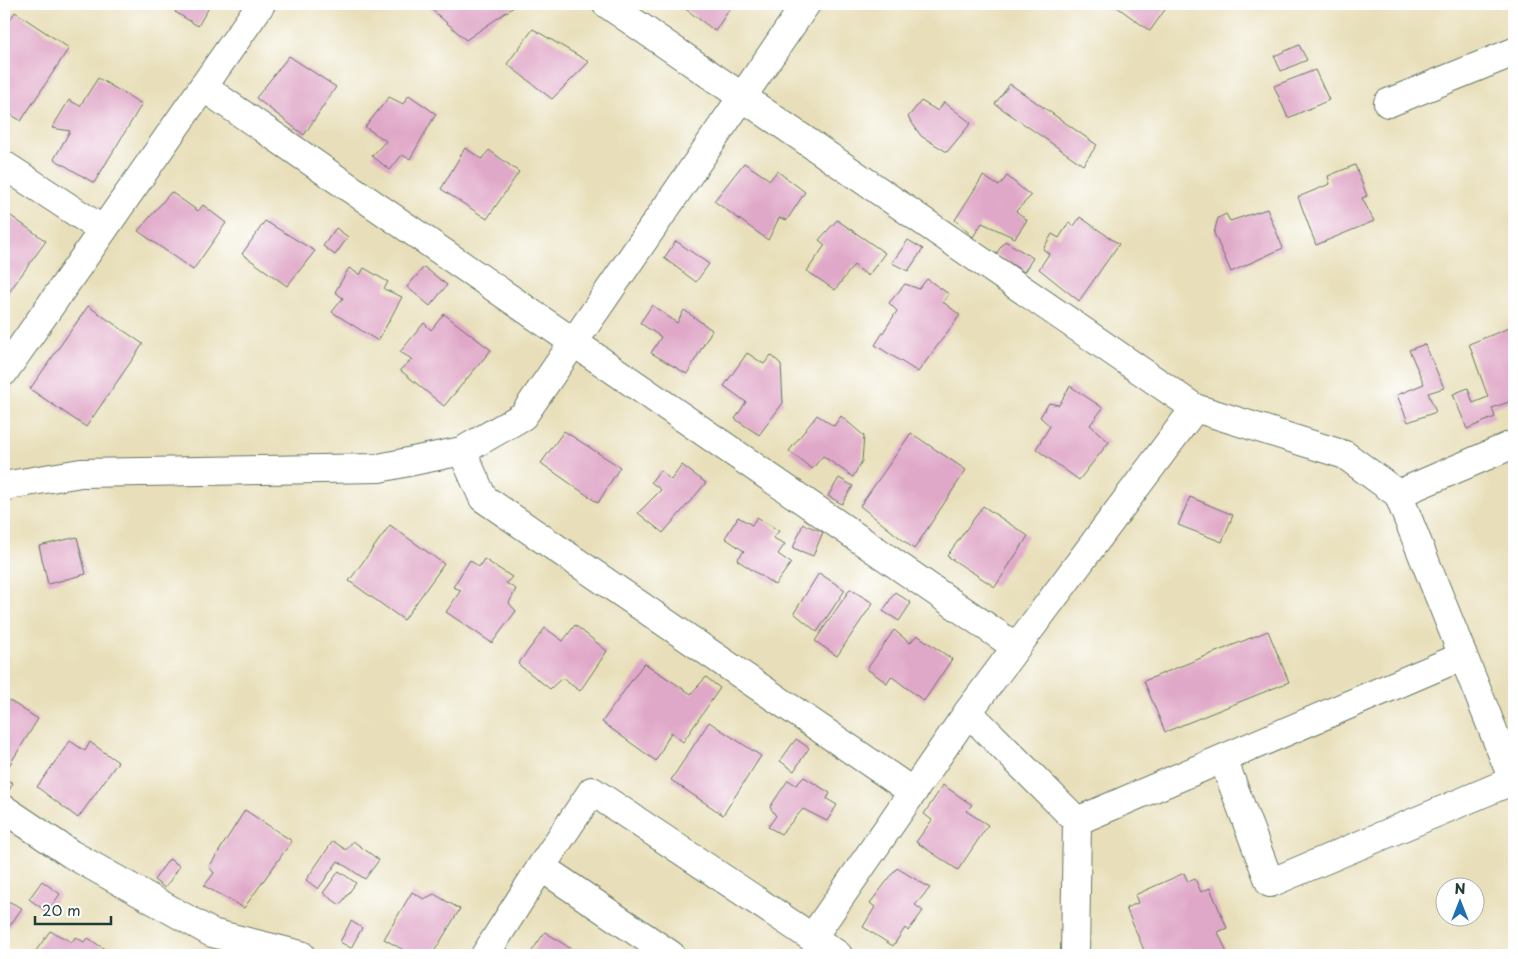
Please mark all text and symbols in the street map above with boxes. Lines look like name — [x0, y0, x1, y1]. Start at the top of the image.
north arrow — [1436, 876, 1486, 926]
text: N — [1454, 878, 1466, 899]
scale bar — [35, 894, 111, 926]
text: 20 m — [42, 898, 81, 921]

